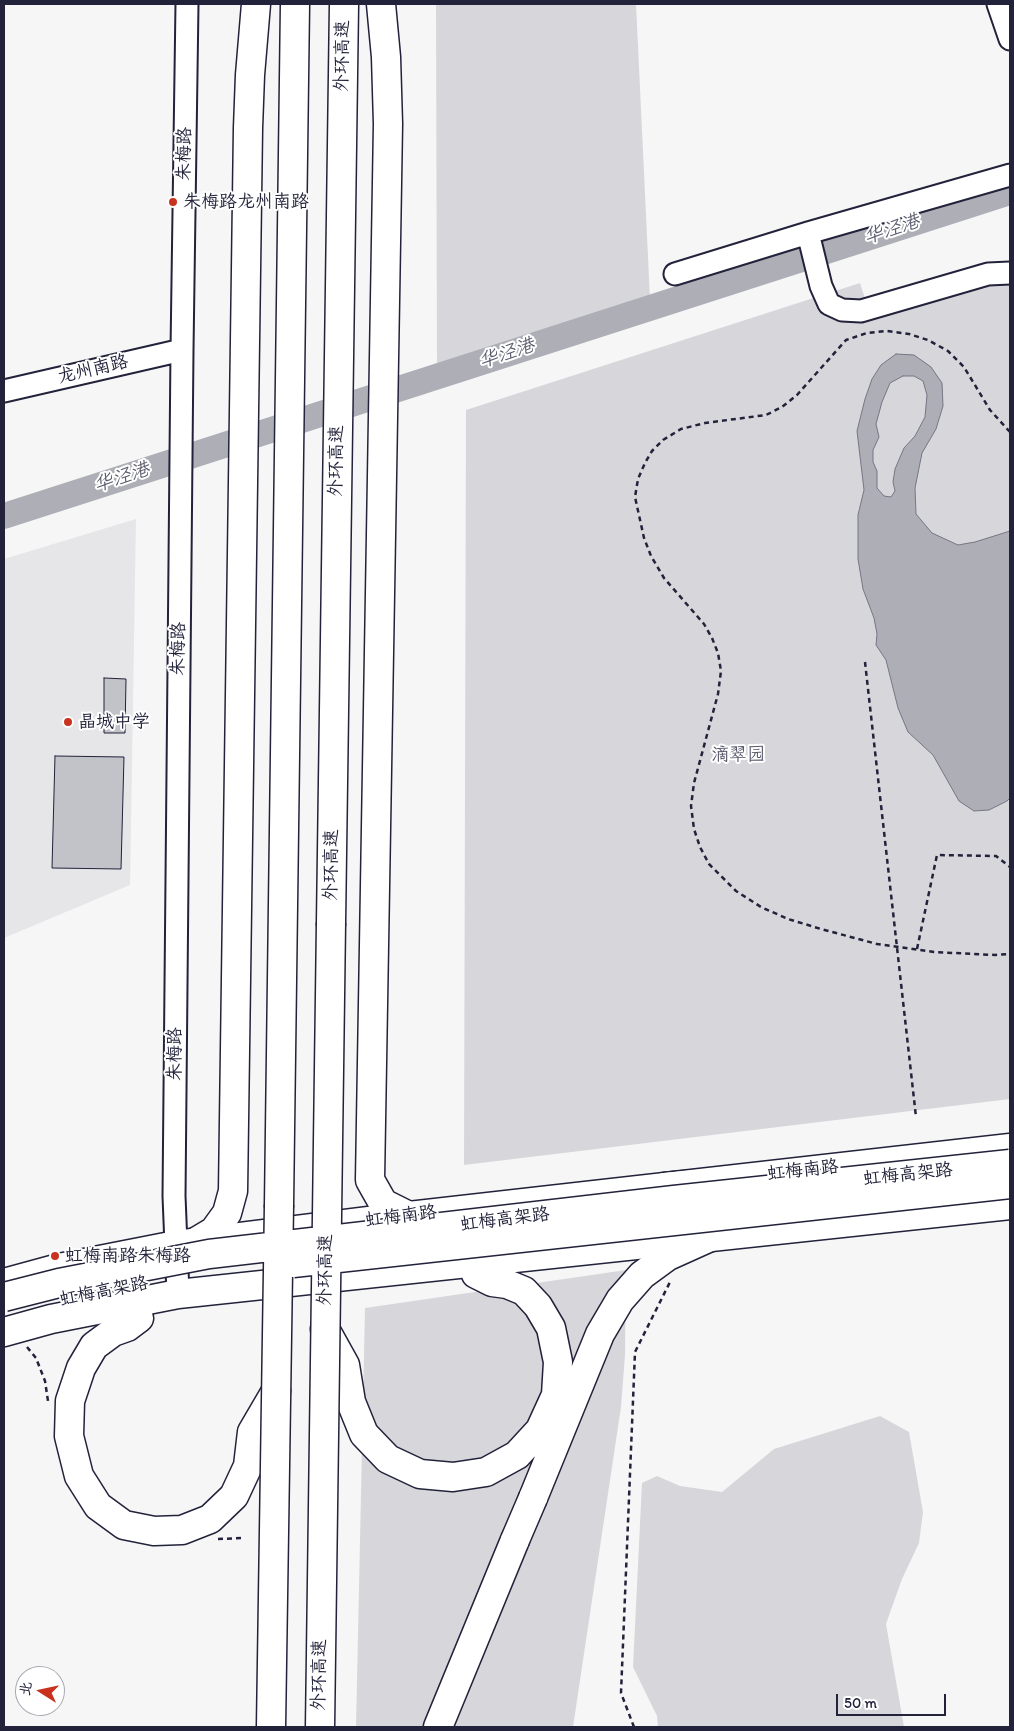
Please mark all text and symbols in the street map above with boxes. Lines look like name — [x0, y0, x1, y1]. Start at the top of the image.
street label: 外环高速 — [332, 20, 354, 92]
street label: 朱梅路 — [174, 127, 196, 181]
place label: 朱梅路龙州南路 — [183, 191, 309, 213]
marker: 朱梅路龙州南路 — [167, 196, 179, 208]
water label: 华泾港 — [861, 210, 923, 250]
water label: 华泾港 — [476, 334, 538, 374]
street label: 龙州南路 — [55, 351, 131, 389]
street label: 外环高速 — [326, 425, 348, 497]
water label: 华泾港 — [91, 458, 153, 498]
street label: 朱梅路 — [168, 622, 190, 676]
place label: 晶城中学 — [78, 711, 150, 733]
marker: 晶城中学 — [62, 716, 74, 728]
park label: 滴翠园 — [711, 744, 765, 766]
street label: 外环高速 — [321, 829, 343, 901]
street label: 朱梅路 — [164, 1027, 186, 1081]
street label: 虹梅南路 — [766, 1156, 840, 1186]
street label: 虹梅高架路 — [862, 1160, 954, 1190]
street label: 虹梅南路 — [364, 1202, 438, 1232]
street label: 虹梅高架路 — [459, 1204, 551, 1236]
street label: 外环高速 — [315, 1234, 337, 1306]
place label: 虹梅南路朱梅路 — [65, 1245, 191, 1267]
marker: 虹梅南路朱梅路 — [49, 1250, 61, 1262]
street label: 虹梅高架路 — [58, 1273, 150, 1311]
street label: 外环高速 — [309, 1639, 331, 1711]
north arrow — [15, 1666, 65, 1716]
text: 北 — [16, 1680, 35, 1697]
scale bar — [839, 1684, 949, 1716]
text: 50 m — [844, 1694, 877, 1712]

